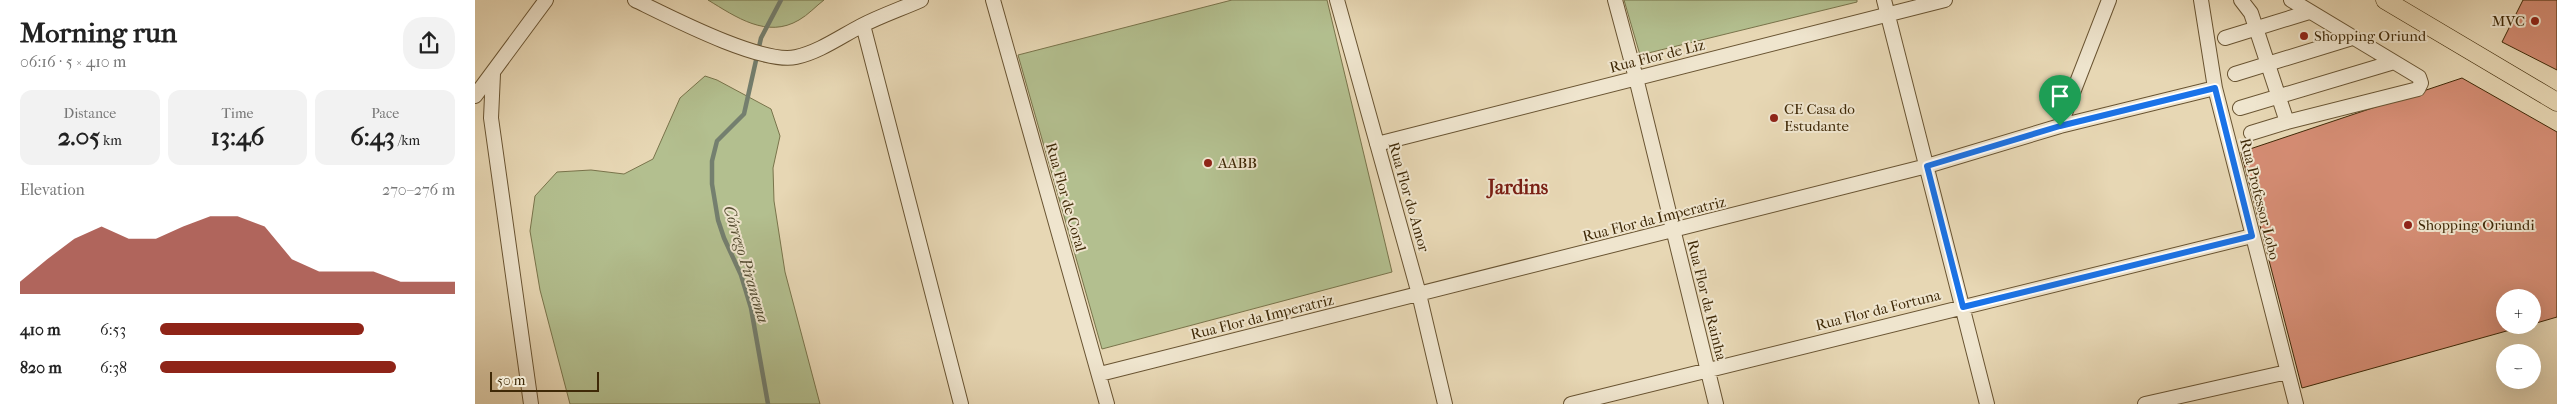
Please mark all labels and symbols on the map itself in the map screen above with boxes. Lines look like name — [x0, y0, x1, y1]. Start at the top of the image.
place label: MVC — [2492, 12, 2525, 30]
marker: MVC — [2529, 15, 2541, 27]
place label: Shopping Oriund — [2314, 27, 2427, 45]
marker: Shopping Oriund — [2298, 30, 2310, 42]
street label: Rua Flor de Liz — [1608, 35, 1707, 77]
pin — [2039, 75, 2081, 126]
place label: CE Casa do Estudante — [1784, 100, 1855, 135]
marker: CE Casa do Estudante — [1768, 112, 1780, 124]
street label: Rua Professor Lobo — [2236, 136, 2284, 262]
street label: Rua Flor de Coral — [1042, 140, 1090, 254]
street label: Rua Flor do Amor — [1385, 140, 1433, 255]
place label: AABB — [1217, 154, 1257, 172]
marker: AABB — [1202, 157, 1214, 169]
district label: Jardins — [1486, 176, 1549, 199]
street label: Rua Flor da Imperatriz — [1581, 192, 1728, 246]
water label: Córrego Piranema — [720, 203, 773, 325]
place label: Shopping Oriundi — [2418, 216, 2535, 234]
marker: Shopping Oriundi — [2402, 219, 2414, 231]
street label: Rua Flor da Rainha — [1683, 238, 1731, 363]
street label: Rua Flor da Fortuna — [1814, 285, 1943, 334]
street label: Rua Flor da Imperatriz — [1189, 290, 1336, 344]
scale bar — [490, 369, 599, 392]

